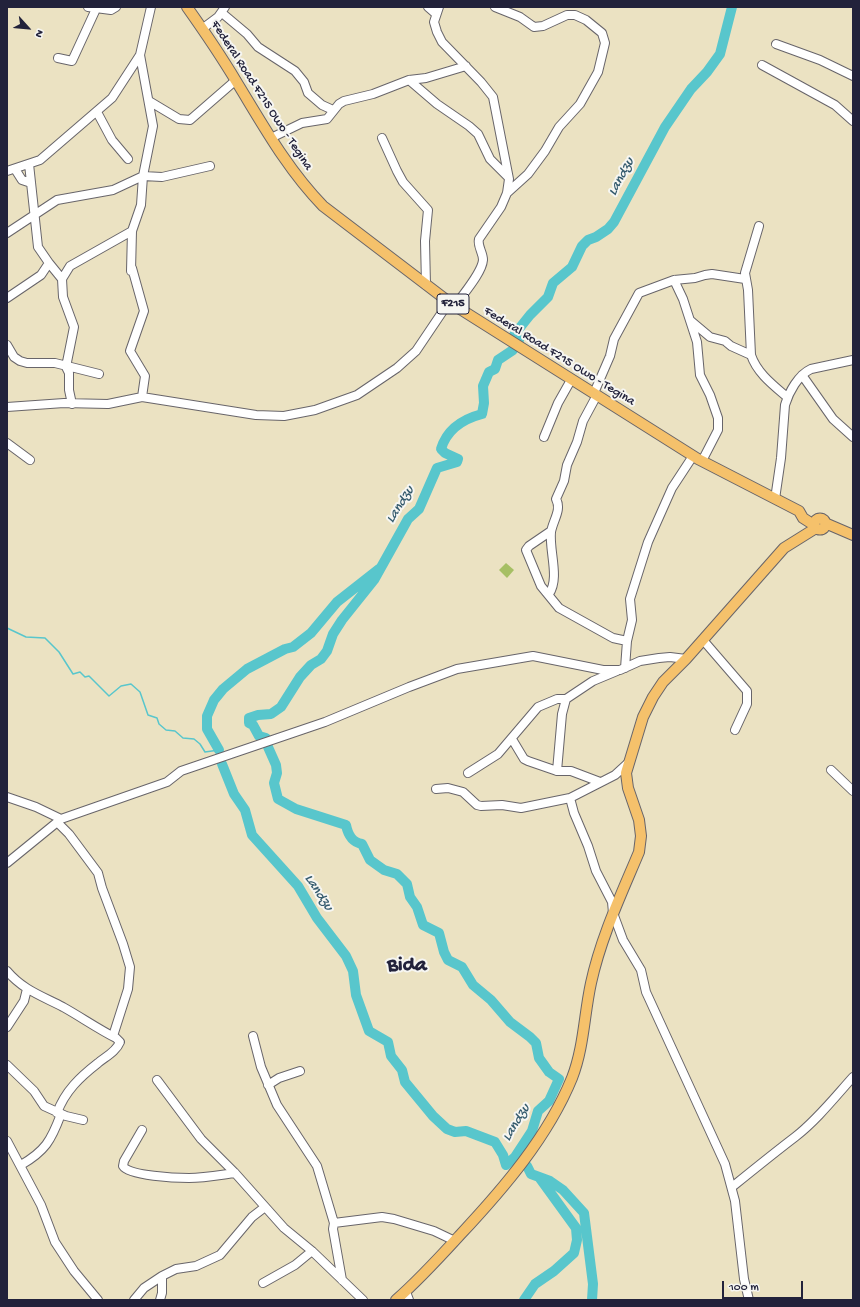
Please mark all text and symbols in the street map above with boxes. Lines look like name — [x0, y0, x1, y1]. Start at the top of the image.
north arrow — [8, 8, 48, 48]
street label: Federal Road F215 Owo - Tegina — [207, 18, 315, 174]
text: N — [32, 28, 46, 39]
water label: Landzu — [605, 155, 639, 199]
road number: F215 — [437, 294, 469, 314]
street label: Federal Road F215 Owo - Tegina — [481, 304, 637, 410]
water label: Landzu — [383, 483, 419, 527]
water label: Landzu — [300, 872, 336, 914]
district label: Bida — [387, 954, 427, 980]
water label: Landzu — [499, 1101, 535, 1145]
scale bar — [724, 1273, 805, 1299]
text: 100 m — [729, 1281, 759, 1295]

